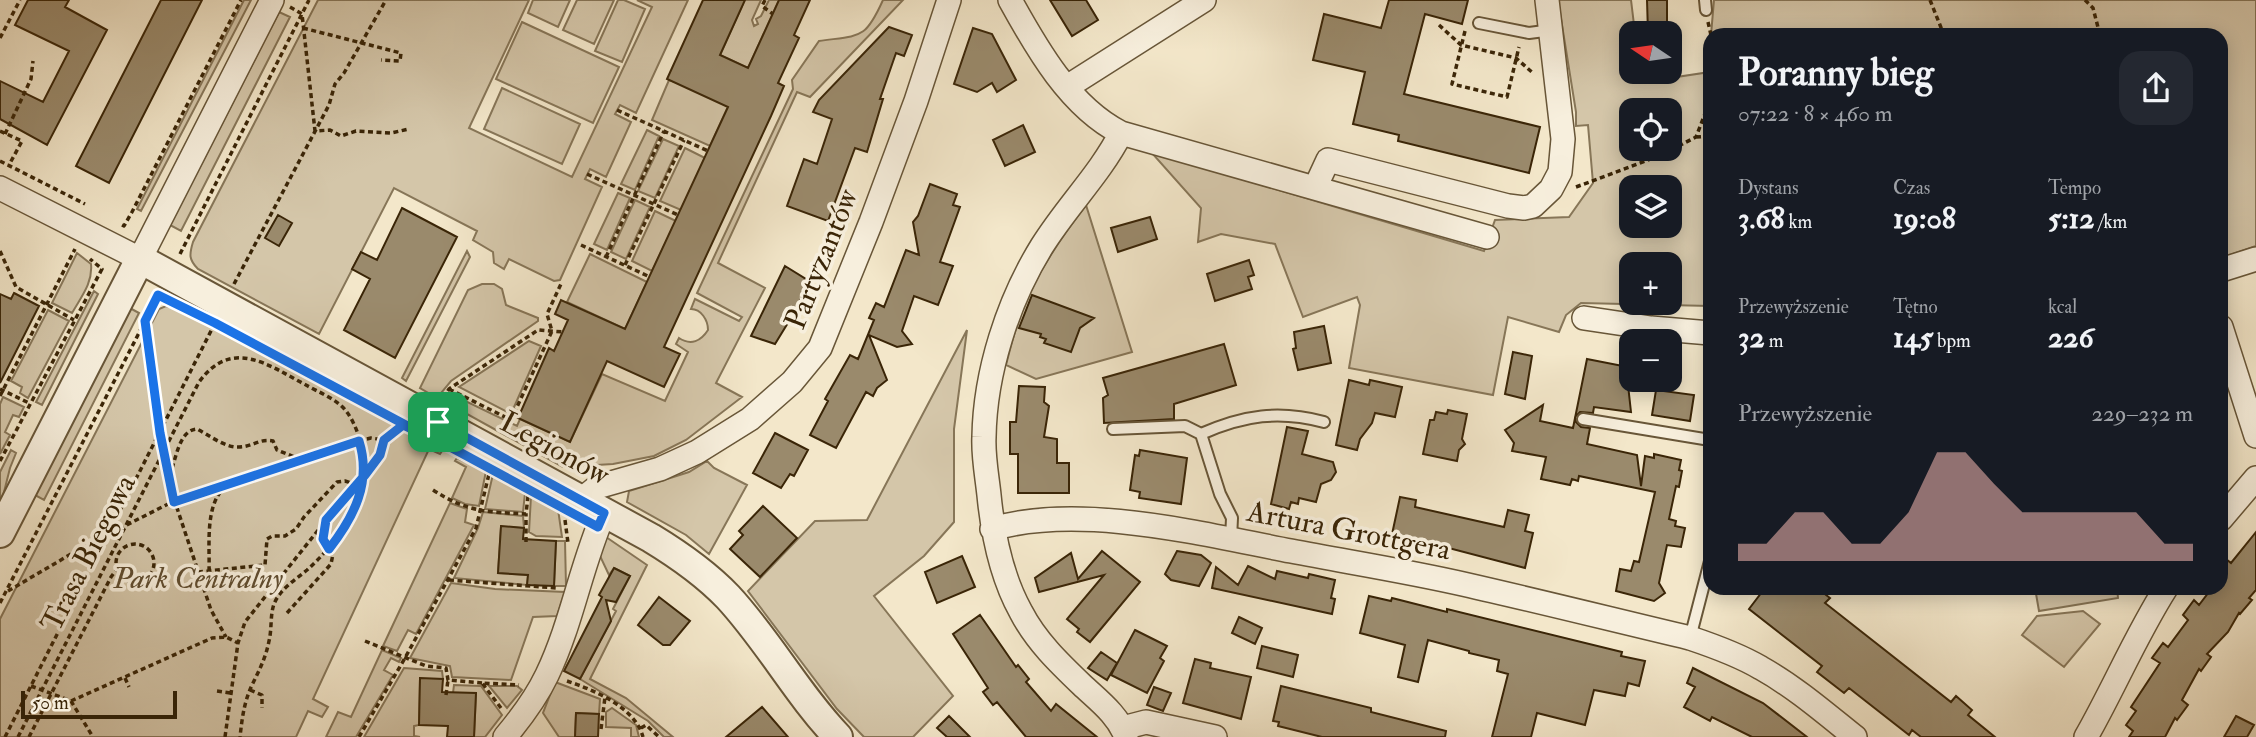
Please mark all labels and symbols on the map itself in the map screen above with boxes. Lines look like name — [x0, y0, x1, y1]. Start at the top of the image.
north arrow — [1619, 21, 1682, 84]
street label: Partyzantów — [777, 183, 866, 335]
pin — [408, 392, 468, 452]
street label: Legionów — [494, 403, 616, 494]
street label: Trasa Biegowa — [33, 468, 144, 638]
street label: Artura Grottgera — [1243, 492, 1454, 568]
park label: Park Centralny — [112, 560, 284, 597]
scale bar — [21, 688, 177, 720]

